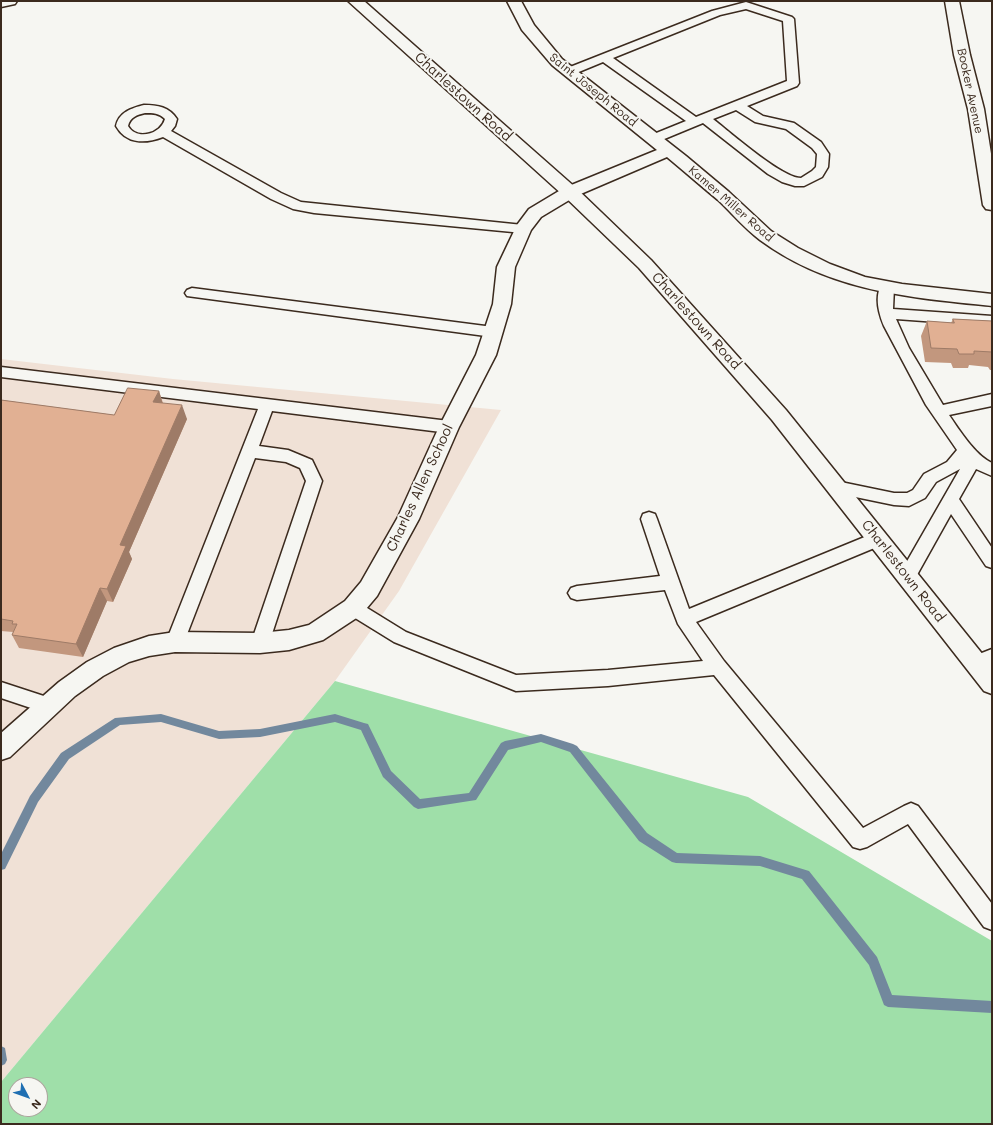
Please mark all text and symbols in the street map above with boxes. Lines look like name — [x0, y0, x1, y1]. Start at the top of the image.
street label: Booker Avenue — [954, 47, 986, 135]
street label: Charlestown Road — [411, 49, 515, 145]
street label: Saint Joseph Road — [546, 50, 640, 130]
street label: Kamer Miller Road — [685, 163, 777, 245]
street label: Charlestown Road — [648, 269, 744, 373]
street label: Charles Allen School — [383, 422, 457, 554]
street label: Charlestown Road — [858, 517, 948, 625]
north arrow — [8, 1077, 48, 1117]
text: N — [28, 1096, 45, 1113]

